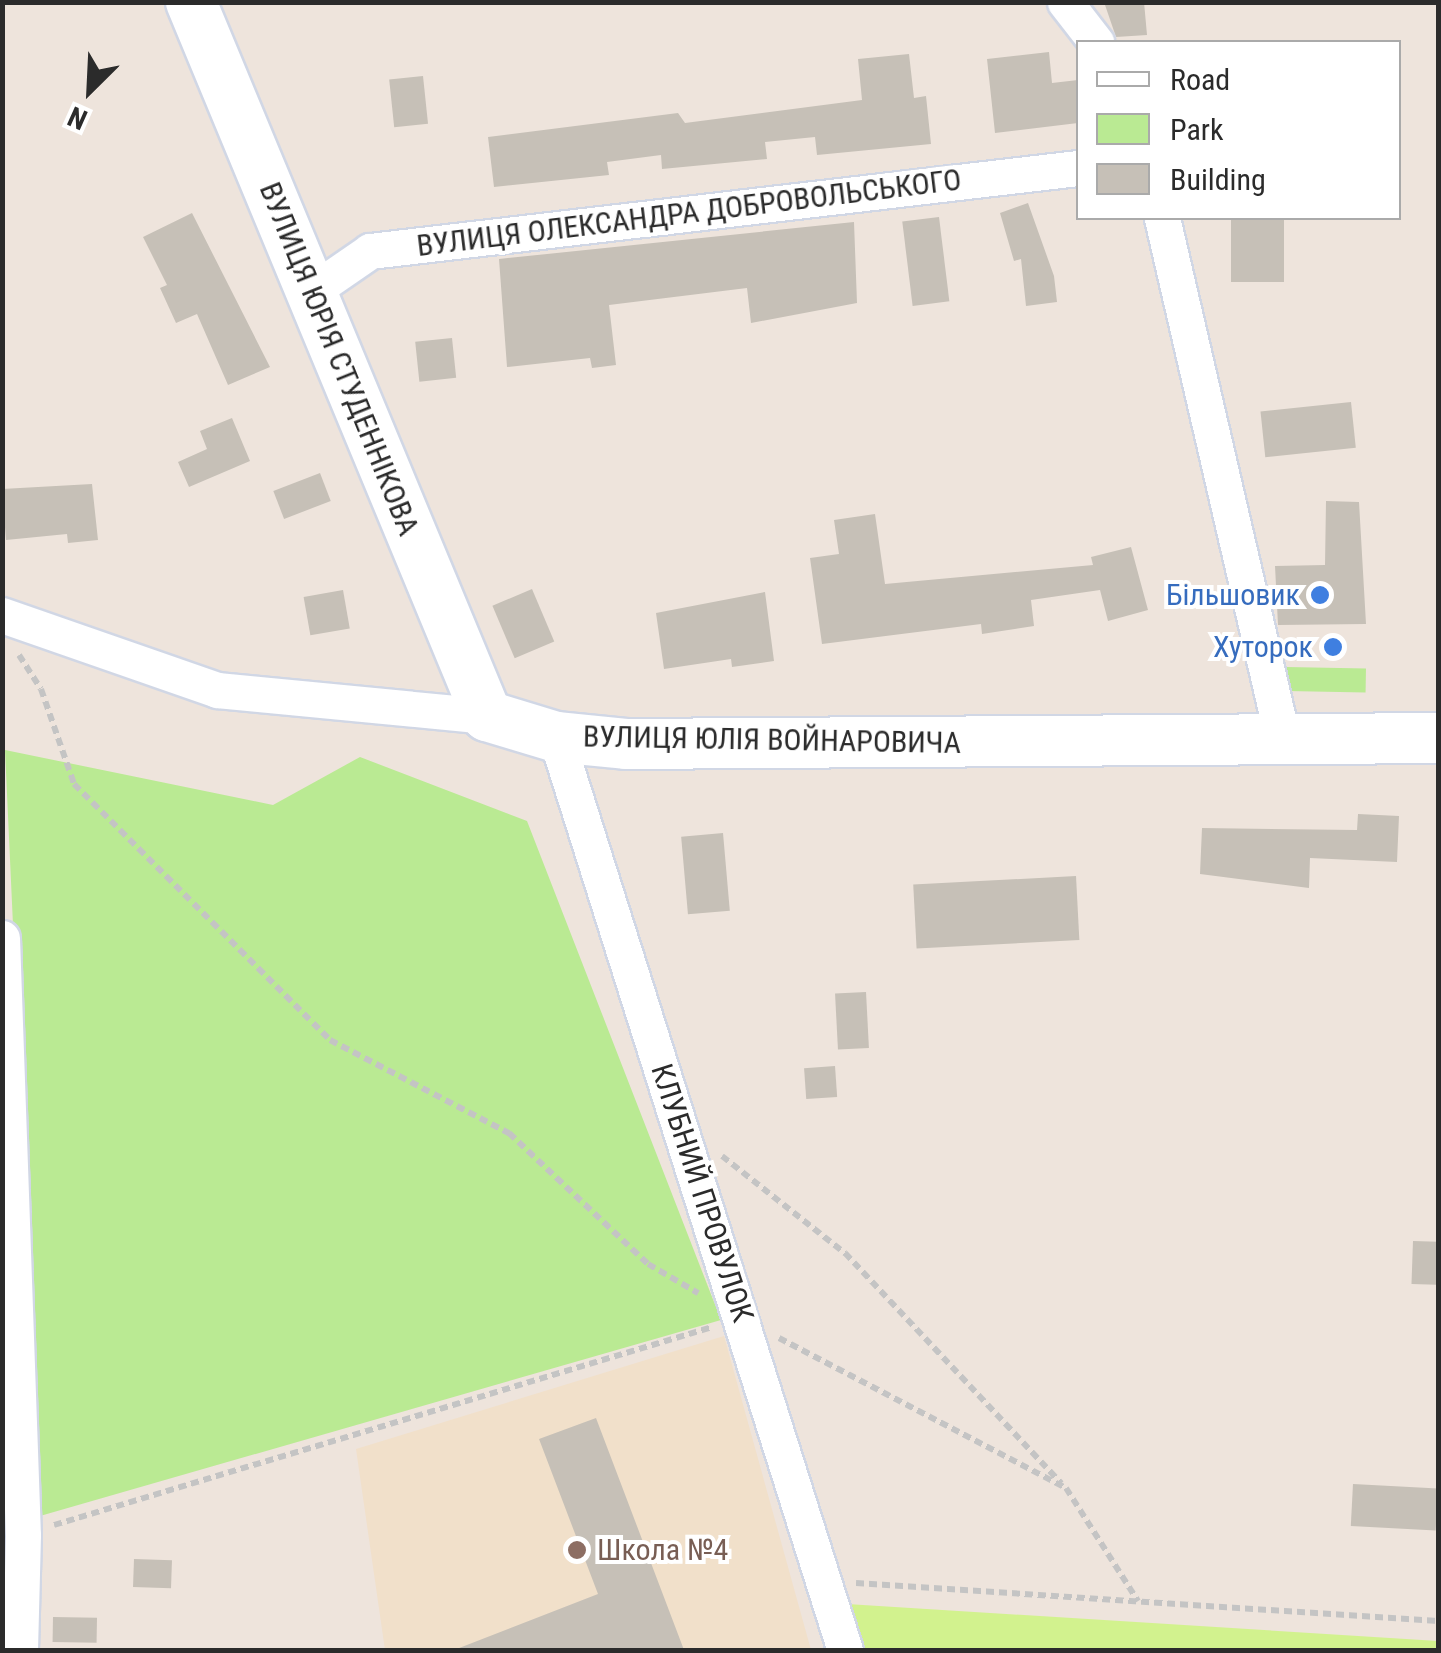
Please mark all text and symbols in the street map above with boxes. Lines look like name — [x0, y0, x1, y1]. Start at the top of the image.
north arrow — [40, 40, 140, 140]
legend — [1076, 40, 1401, 220]
text: Road — [1170, 62, 1230, 97]
text: N — [63, 99, 92, 136]
text: Park — [1170, 112, 1224, 147]
street label: ВУЛИЦЯ ОЛЕКСАНДРА ДОБРОВОЛЬСЬКОГО — [415, 162, 963, 264]
text: Building — [1170, 162, 1266, 197]
street label: ВУЛИЦЯ ЮРІЯ СТУДЕННІКОВА — [252, 177, 426, 541]
place label: Більшовик — [1166, 577, 1300, 613]
marker: Більшовик — [1309, 584, 1331, 606]
place label: Хуторок — [1213, 629, 1313, 665]
marker: Хуторок — [1322, 636, 1344, 658]
street label: ВУЛИЦЯ ЮЛІЯ ВОЙНАРОВИЧА — [583, 719, 961, 761]
street label: КЛУБНИЙ ПРОВУЛОК — [643, 1059, 761, 1327]
place label: Школа №4 — [597, 1532, 728, 1568]
marker: Школа №4 — [566, 1539, 588, 1561]

